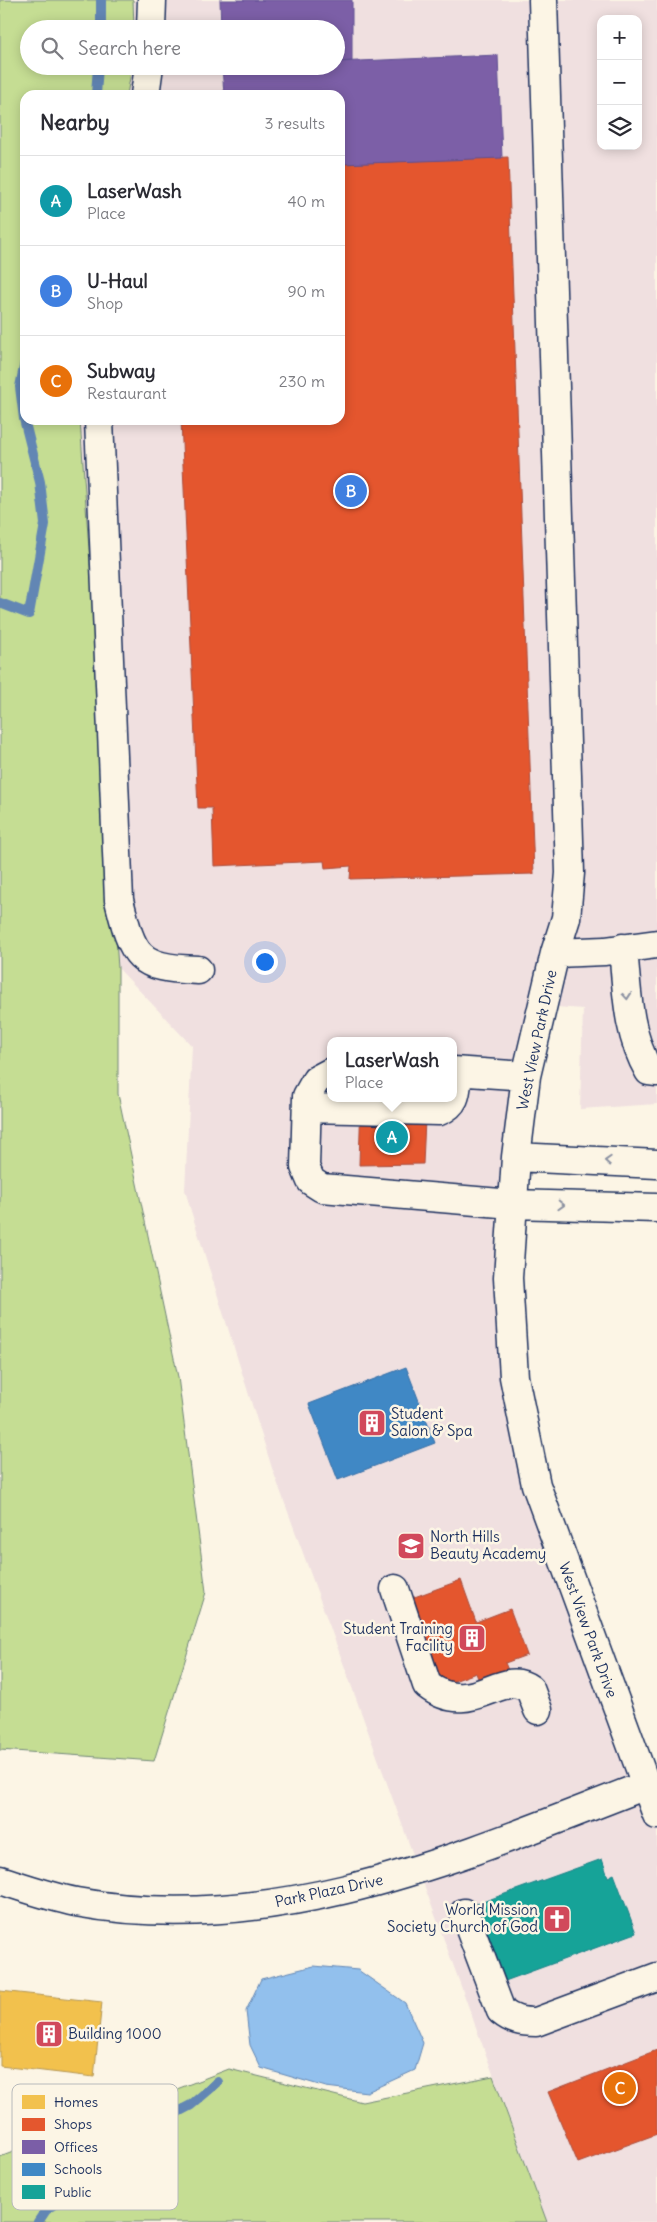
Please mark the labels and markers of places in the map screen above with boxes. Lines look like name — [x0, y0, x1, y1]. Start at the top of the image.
pin: B — [335, 472, 367, 510]
pin: A — [376, 1118, 408, 1156]
place label: Student Salon & Spa — [391, 1404, 473, 1440]
building icon: Student Salon & Spa — [357, 1408, 387, 1438]
place label: North Hills Beauty Academy — [430, 1527, 546, 1563]
school or university icon: North Hills Beauty Academy — [396, 1531, 426, 1561]
place label: Student Training Facility — [343, 1619, 453, 1655]
building icon: Student Training Facility — [457, 1623, 487, 1653]
place label: World Mission Society Church of God — [387, 1900, 538, 1936]
church icon: World Mission Society Church of God — [542, 1904, 572, 1934]
building icon: Building 1000 — [34, 2019, 64, 2049]
place label: Building 1000 — [68, 2024, 162, 2043]
pin: C — [604, 2069, 636, 2107]

